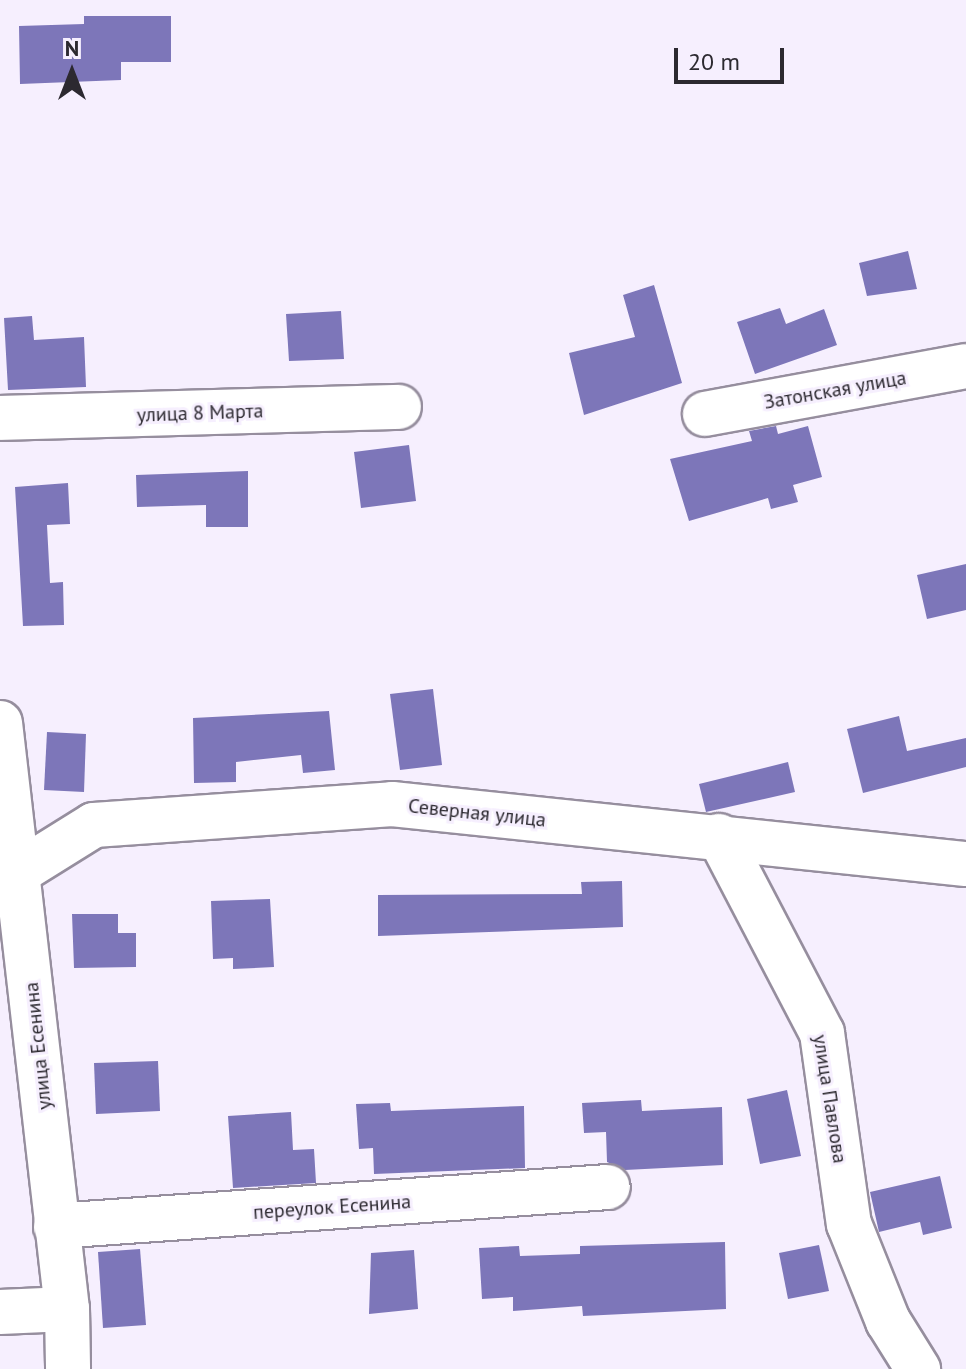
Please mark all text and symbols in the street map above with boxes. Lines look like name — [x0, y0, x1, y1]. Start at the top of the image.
north arrow — [32, 32, 112, 112]
scale bar — [678, 32, 788, 82]
text: N — [65, 34, 79, 62]
text: 20 m — [688, 46, 740, 77]
street label: Затонская улица — [762, 366, 908, 414]
street label: улица 8 Марта — [136, 399, 264, 427]
street label: Северная улица — [407, 794, 547, 832]
street label: улица Есенина — [19, 981, 57, 1111]
street label: улица Павлова — [808, 1033, 852, 1165]
street label: переулок Есенина — [252, 1190, 412, 1224]

